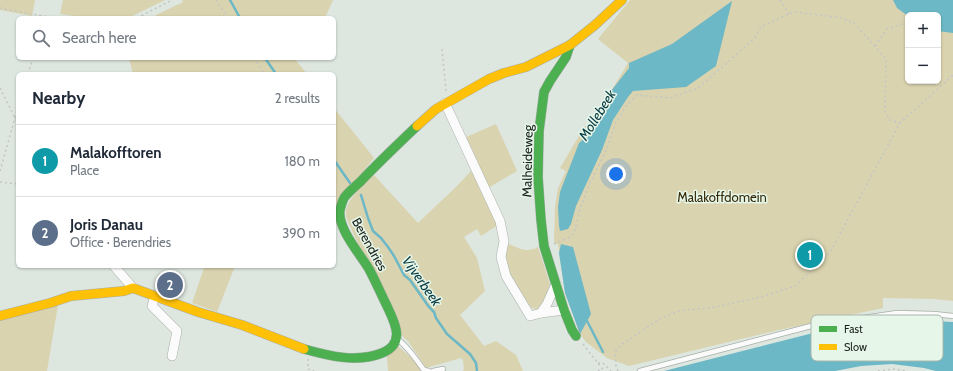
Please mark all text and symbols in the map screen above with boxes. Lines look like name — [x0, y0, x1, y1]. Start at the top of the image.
map controls — [905, 12, 941, 84]
button: + — [905, 12, 941, 48]
search box — [16, 16, 336, 60]
icon: search — [30, 27, 52, 49]
text: Search here — [62, 29, 137, 47]
button: − — [905, 48, 941, 84]
water label: Mollebeek — [574, 85, 620, 145]
text: Nearby — [32, 88, 85, 108]
text: 2 results — [275, 90, 320, 106]
street label: Malheideweg — [518, 124, 536, 197]
text: Malakofftoren — [70, 144, 161, 162]
text: 1 — [43, 153, 47, 169]
text: 180 m — [284, 153, 320, 169]
text: Place — [70, 162, 99, 178]
your location — [606, 164, 626, 184]
park label: Malakoffdomein — [677, 189, 767, 205]
street label: Berendries — [349, 215, 391, 274]
text: Joris Danau — [70, 216, 143, 234]
text: 2 — [42, 225, 48, 241]
text: 390 m — [282, 225, 320, 241]
text: Office · Berendries — [70, 234, 171, 250]
pin: 1 — [797, 240, 823, 270]
water label: Vijverbeek — [398, 252, 446, 310]
pin: 2 — [157, 270, 183, 300]
legend — [811, 315, 943, 361]
text: Fast — [844, 322, 863, 336]
text: Slow — [844, 340, 867, 354]

